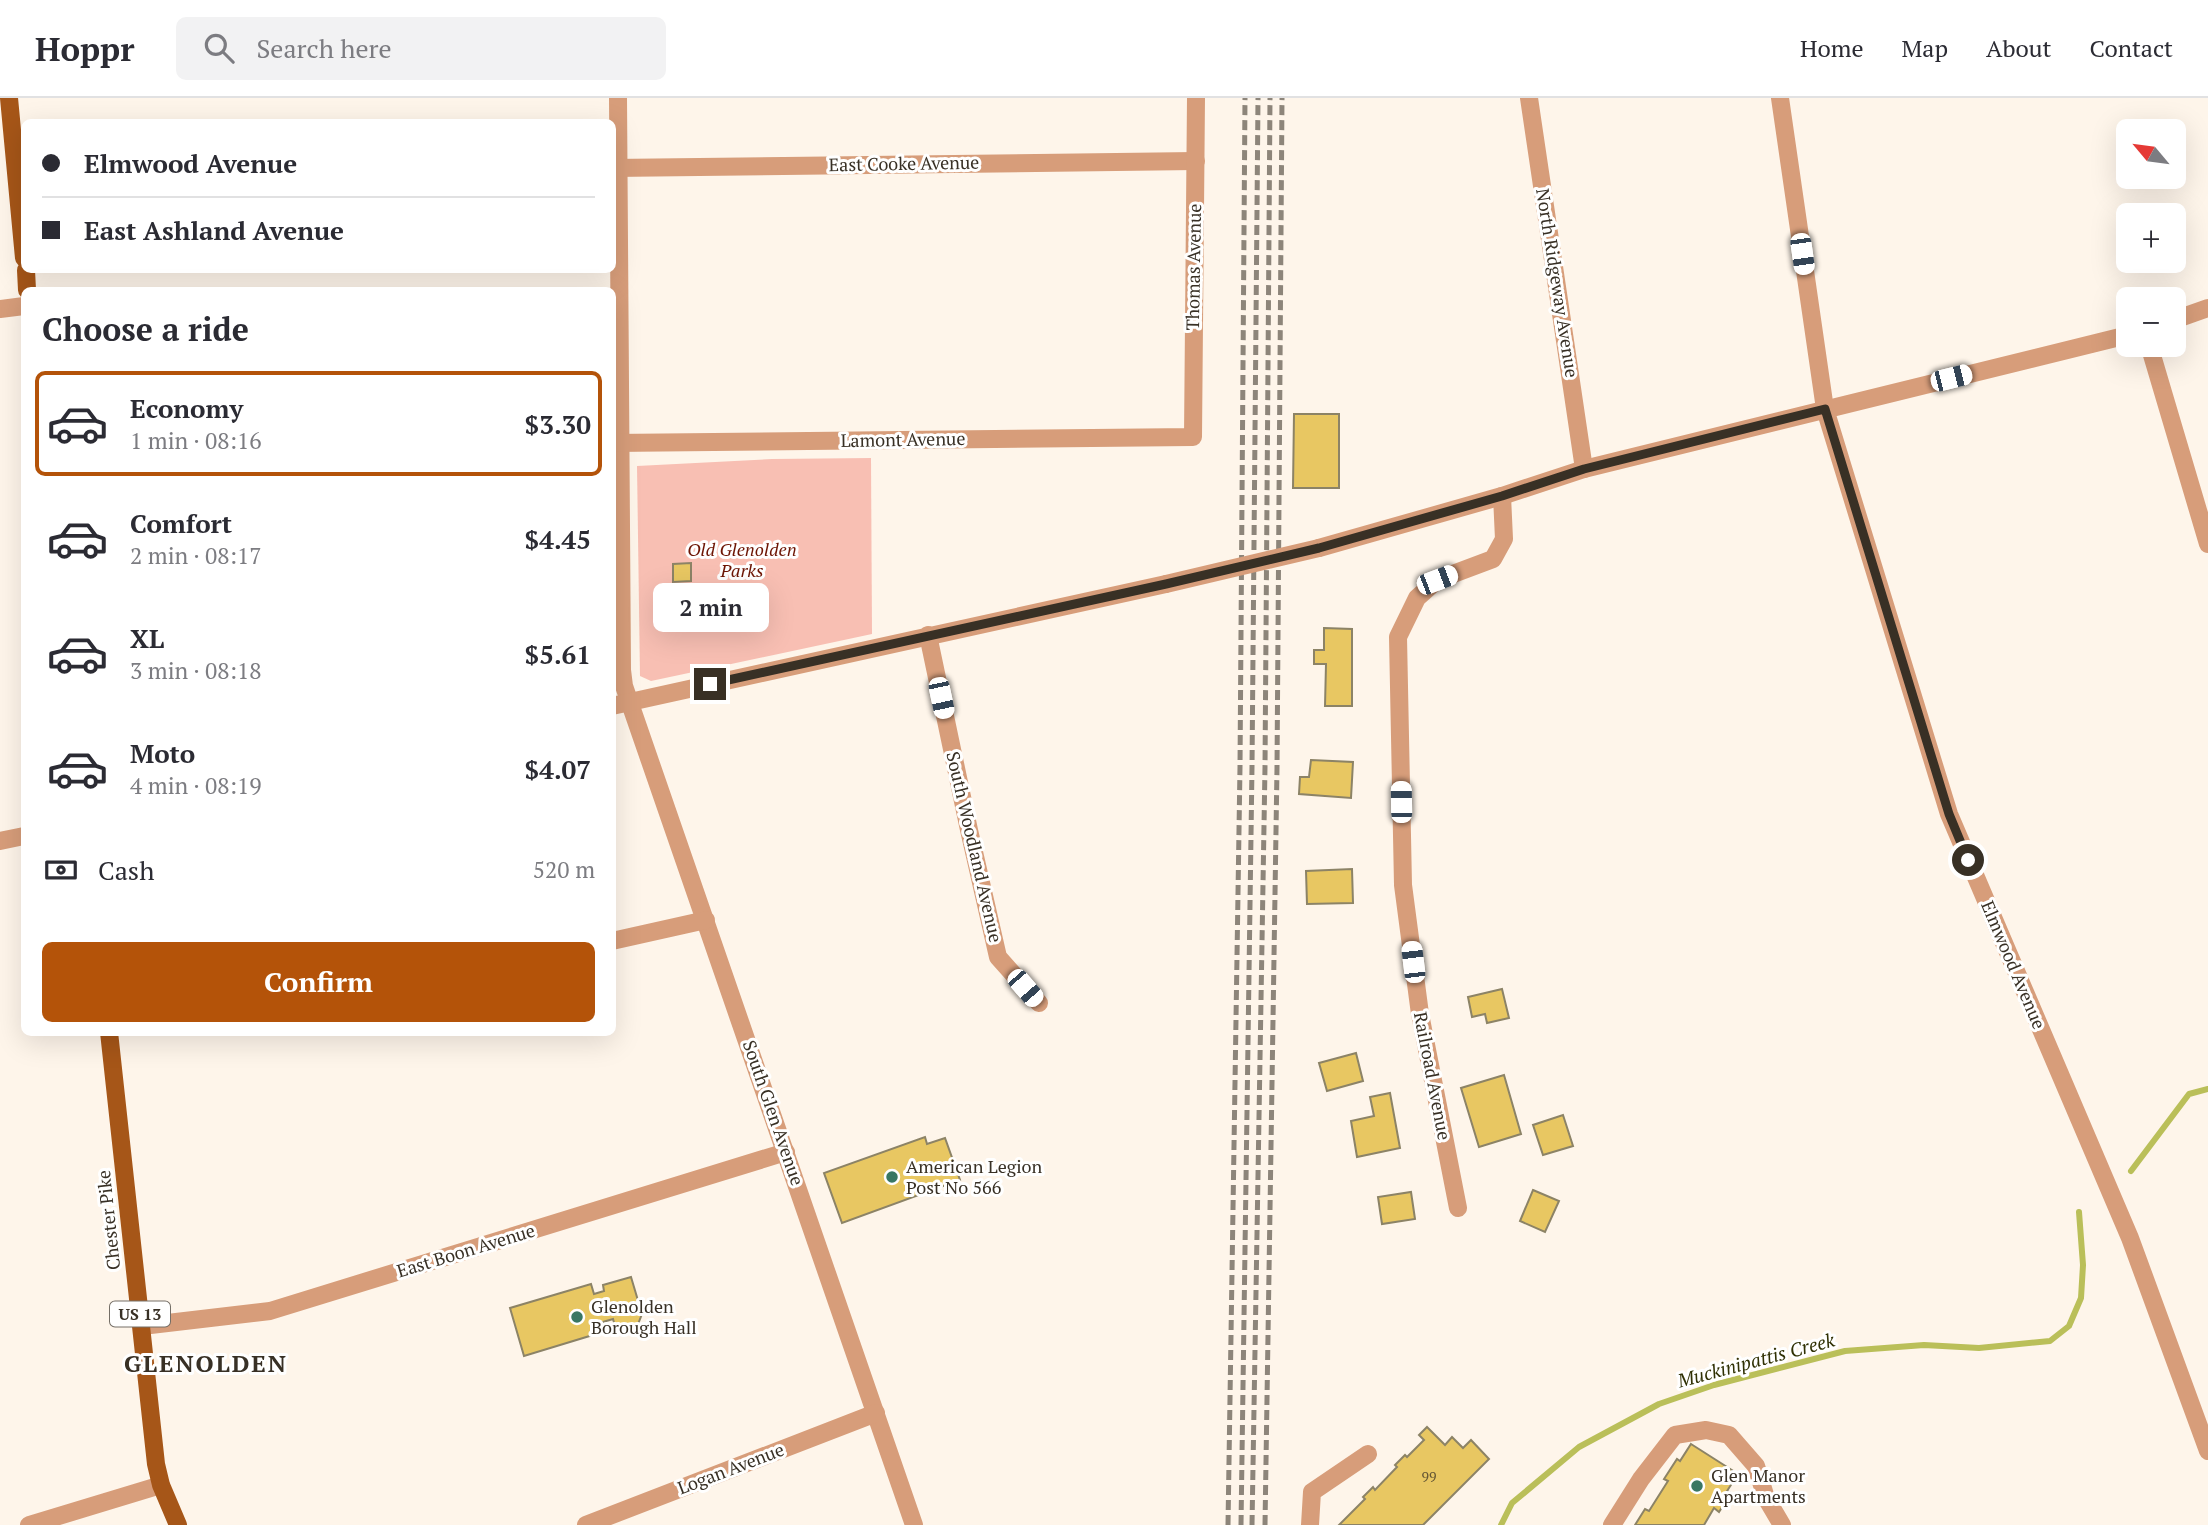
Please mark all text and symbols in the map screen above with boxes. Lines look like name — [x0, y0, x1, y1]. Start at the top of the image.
search box — [176, 17, 666, 80]
text: Hoppr — [35, 27, 134, 70]
icon: search — [200, 29, 238, 67]
text: Search here — [256, 31, 392, 65]
text: Home — [1800, 32, 1864, 64]
text: Map — [1902, 32, 1948, 64]
text: About — [1986, 32, 2052, 64]
text: Contact — [2090, 32, 2173, 64]
north arrow — [2116, 119, 2186, 189]
map controls — [2116, 119, 2186, 357]
text: Elmwood Avenue — [84, 146, 297, 180]
street label: East Cooke Avenue — [828, 150, 979, 176]
street label: North Ridgeway Avenue — [1531, 186, 1585, 379]
street label: Thomas Avenue — [1180, 203, 1206, 331]
button: + — [2116, 203, 2186, 273]
text: East Ashland Avenue — [84, 213, 344, 247]
car — [1789, 232, 1816, 276]
button: − — [2116, 287, 2186, 357]
text: Choose a ride — [42, 308, 249, 350]
car — [1929, 363, 1974, 393]
text: Economy — [130, 391, 243, 425]
icon: car — [46, 392, 109, 455]
text: $3.30 — [525, 407, 591, 441]
text: 1 min · 08:16 — [130, 425, 262, 456]
street label: Lamont Avenue — [840, 426, 966, 452]
text: Comfort — [130, 506, 232, 540]
icon: car — [46, 507, 109, 570]
text: $4.45 — [525, 522, 591, 556]
park label: Old Glenolden Parks — [687, 537, 797, 582]
text: 2 min · 08:17 — [130, 540, 262, 571]
car — [1414, 563, 1461, 597]
callout: 2 min — [652, 582, 768, 632]
text: 2 min — [680, 592, 742, 623]
text: XL — [130, 621, 164, 655]
icon: car — [46, 622, 109, 685]
text: $5.61 — [525, 637, 591, 671]
text: 3 min · 08:18 — [130, 655, 262, 686]
route end — [694, 668, 726, 700]
car — [927, 675, 956, 721]
text: Moto — [130, 736, 195, 770]
icon: car — [46, 737, 109, 800]
street label: South Woodland Avenue — [941, 749, 1009, 945]
text: $4.07 — [525, 752, 591, 786]
text: 4 min · 08:19 — [130, 770, 262, 801]
car — [1391, 781, 1412, 823]
route start — [1952, 844, 1984, 876]
icon: cash — [42, 851, 80, 889]
text: Cash — [98, 853, 154, 887]
text: 520 m — [533, 854, 595, 885]
street label: Elmwood Avenue — [1976, 897, 2052, 1032]
car — [1401, 940, 1426, 984]
button: Confirm — [42, 942, 595, 1022]
car — [1004, 965, 1047, 1011]
street label: Railroad Avenue — [1409, 1010, 1457, 1142]
street label: South Glen Avenue — [738, 1037, 810, 1188]
place label: American Legion Post No 566 — [906, 1154, 1043, 1199]
street label: Chester Pike — [91, 1169, 125, 1271]
marker: American Legion Post No 566 — [884, 1169, 900, 1185]
street label: East Boon Avenue — [394, 1218, 538, 1282]
place label: Glenolden Borough Hall — [591, 1294, 697, 1339]
road number: US 13 — [110, 1302, 170, 1326]
marker: Glenolden Borough Hall — [569, 1309, 585, 1325]
water label: Muckinipattis Creek — [1674, 1326, 1838, 1393]
district label: GLENOLDEN — [124, 1347, 288, 1379]
street label: Logan Avenue — [674, 1437, 787, 1499]
place label: Glen Manor Apartments — [1711, 1463, 1806, 1508]
house number: 99 — [1422, 1467, 1436, 1486]
marker: Glen Manor Apartments — [1689, 1478, 1705, 1494]

